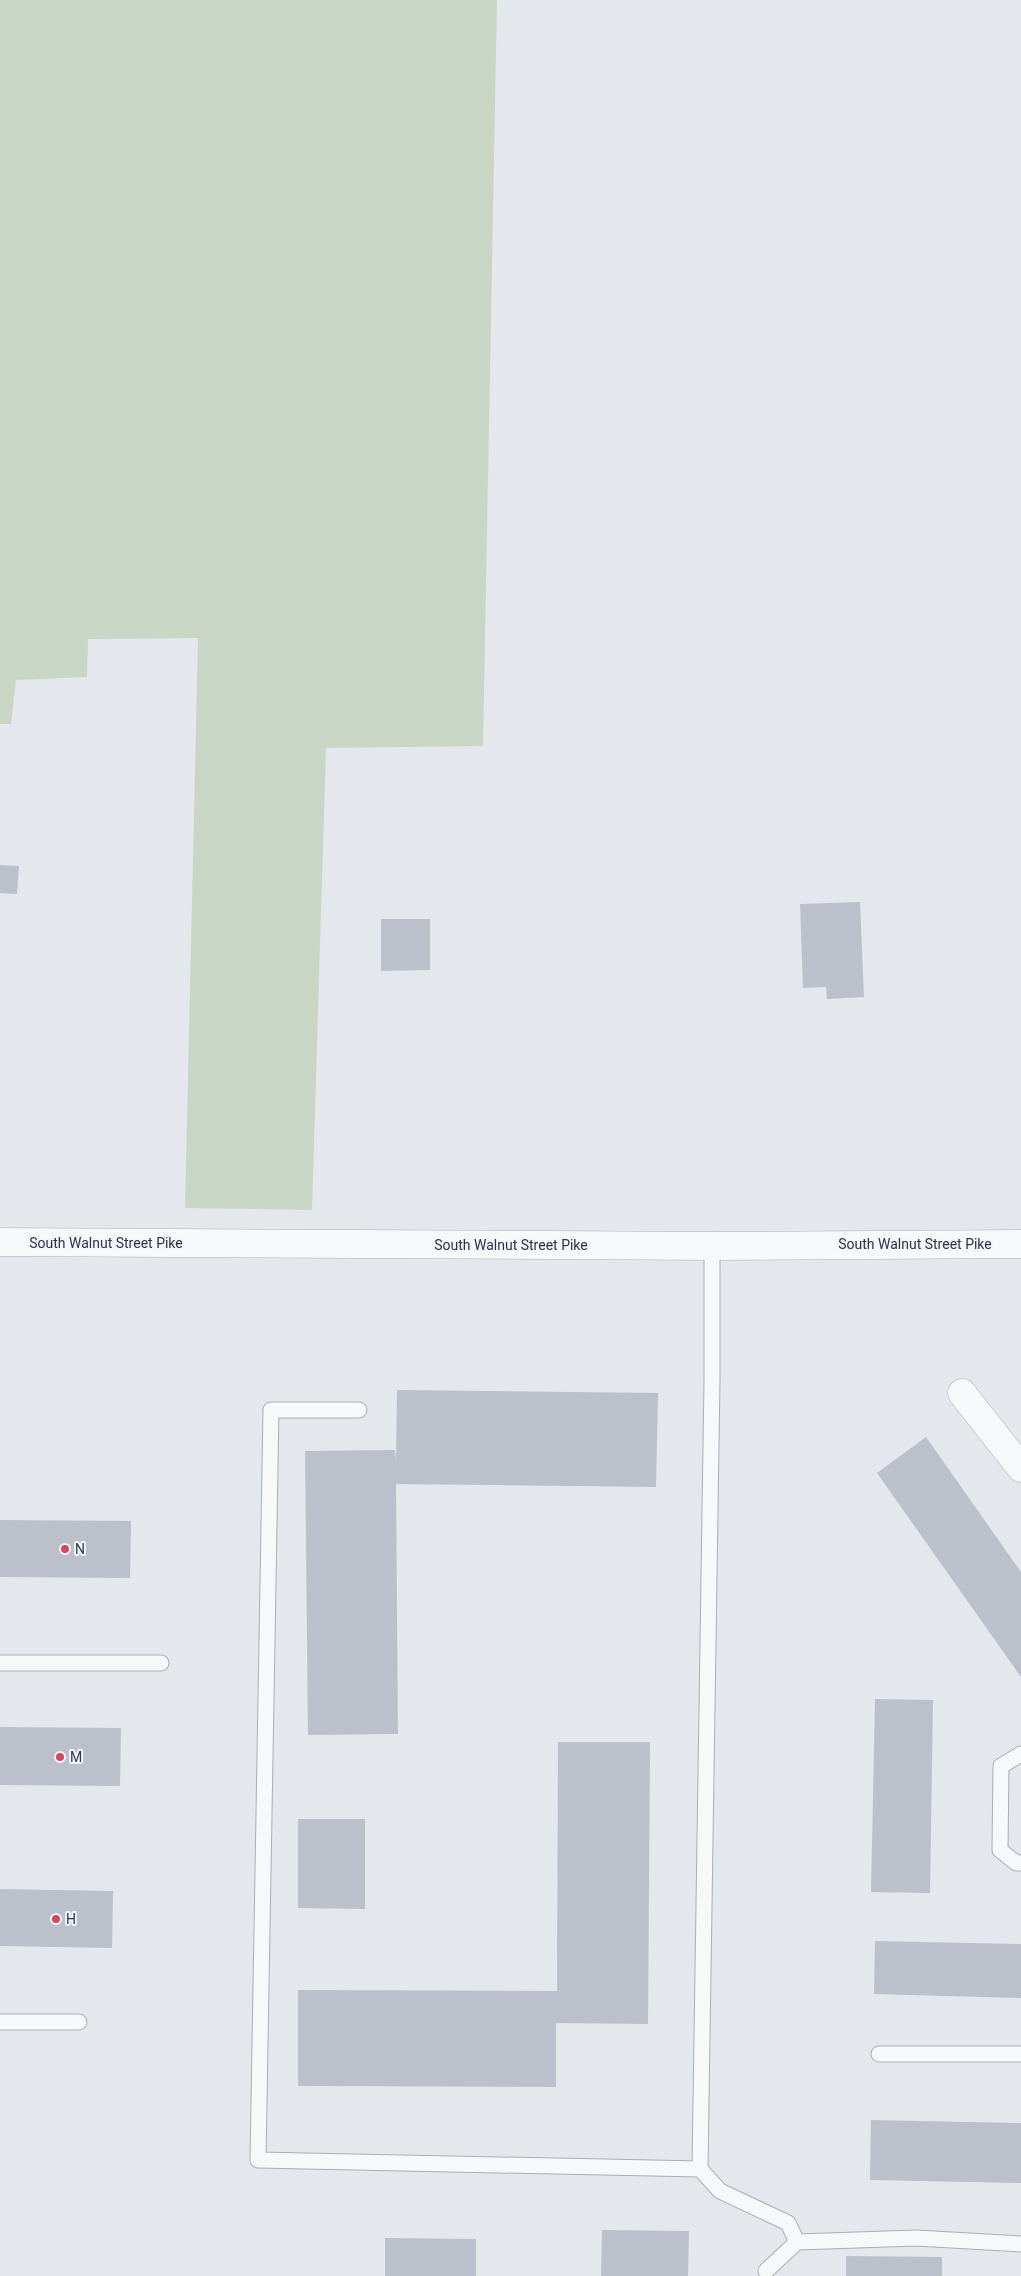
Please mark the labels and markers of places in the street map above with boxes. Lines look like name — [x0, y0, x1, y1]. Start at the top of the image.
place label: N — [75, 1541, 85, 1557]
marker: N — [59, 1543, 71, 1555]
place label: M — [70, 1749, 82, 1765]
marker: M — [54, 1751, 66, 1763]
place label: H — [66, 1911, 76, 1927]
marker: H — [50, 1913, 62, 1925]

